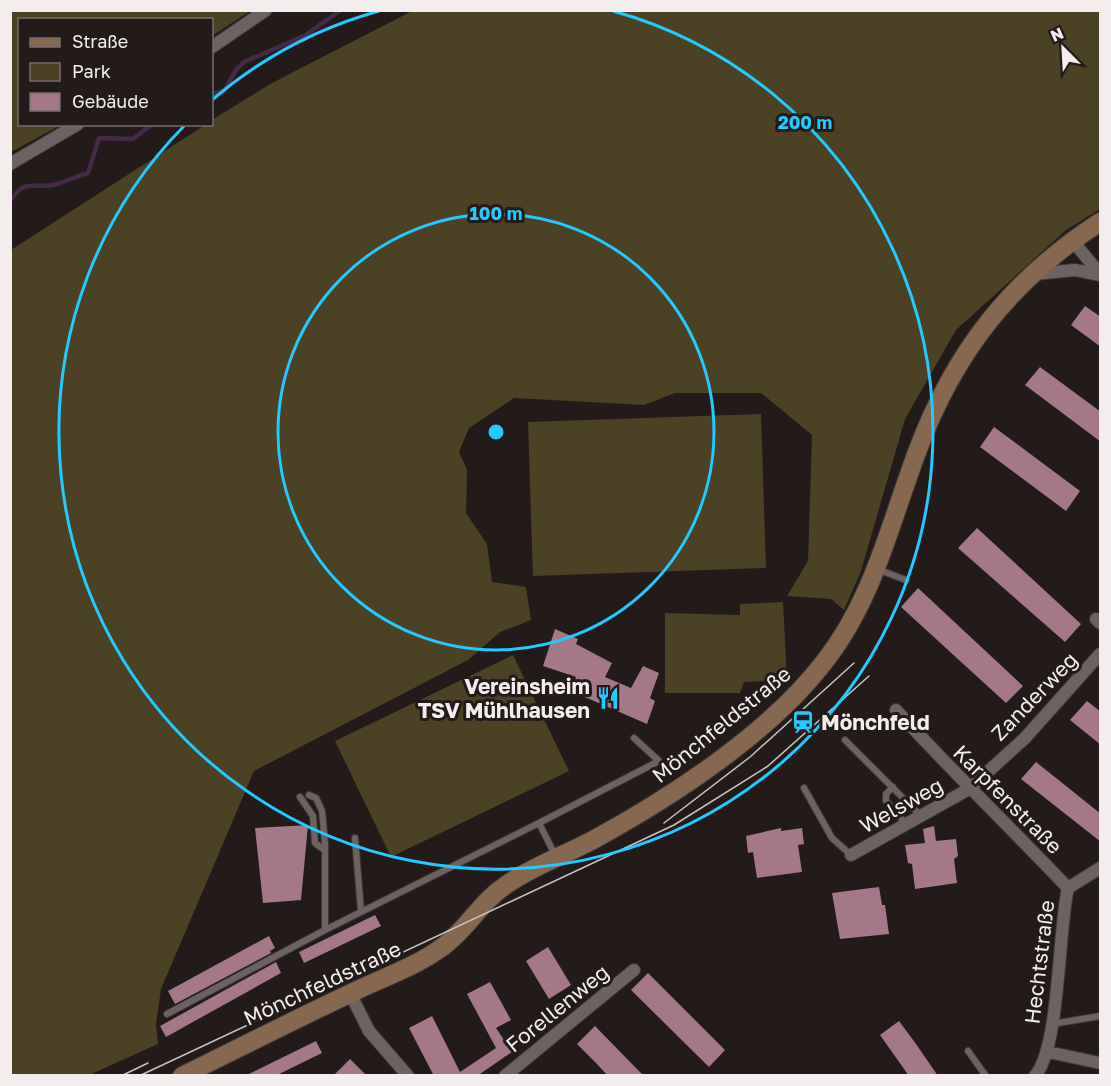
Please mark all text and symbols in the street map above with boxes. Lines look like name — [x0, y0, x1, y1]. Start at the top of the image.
legend — [18, 18, 213, 126]
north arrow — [1033, 18, 1093, 78]
text: N — [1047, 23, 1067, 46]
text: Straße — [72, 30, 128, 52]
text: Park — [72, 60, 111, 82]
text: Gebäude — [72, 90, 149, 112]
text: 200 m — [778, 111, 832, 133]
text: 100 m — [470, 202, 522, 224]
centre of rings — [486, 422, 506, 442]
street label: Zanderweg — [985, 646, 1083, 746]
street label: Mönchfeldstraße — [646, 660, 796, 788]
place label: Vereinsheim TSV Mühlhausen — [418, 673, 590, 723]
restaurant icon: Vereinsheim TSV Mühlhausen — [595, 685, 621, 711]
station icon: Mönchfeld — [790, 709, 816, 735]
place label: Mönchfeld — [821, 709, 930, 735]
street label: Karpfenstraße — [948, 739, 1068, 859]
street label: Welsweg — [855, 772, 947, 838]
street label: Hechtstraße — [1019, 899, 1059, 1025]
street label: Mönchfeldstraße — [239, 935, 405, 1031]
street label: Forellenweg — [500, 959, 614, 1057]

